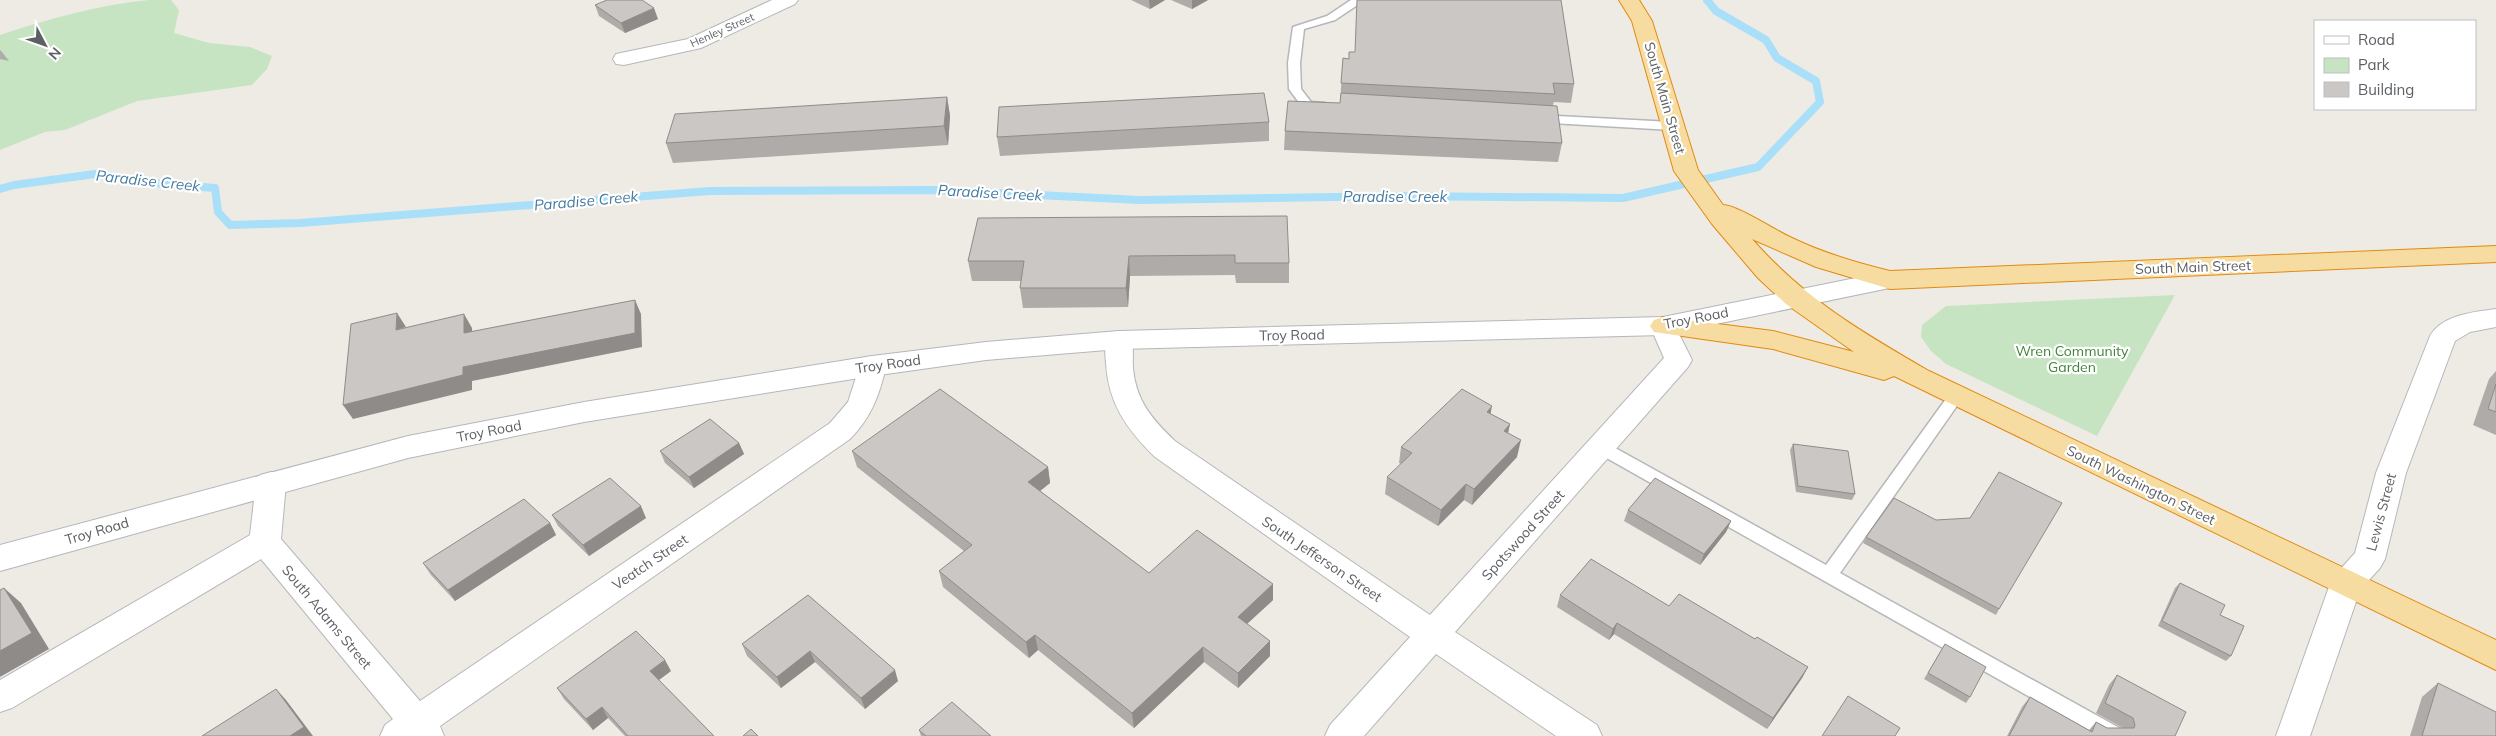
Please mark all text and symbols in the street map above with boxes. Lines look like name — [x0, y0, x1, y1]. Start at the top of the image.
street label: Henley Street — [688, 10, 756, 50]
north arrow — [20, 20, 70, 70]
legend — [2314, 20, 2476, 110]
text: Road — [2358, 30, 2395, 49]
street label: South Main Street — [1640, 40, 1690, 156]
text: N — [45, 44, 65, 63]
text: Park — [2358, 55, 2390, 74]
text: Building — [2358, 80, 2414, 99]
water label: Paradise Creek — [95, 166, 202, 196]
water label: Paradise Creek — [937, 180, 1044, 205]
water label: Paradise Creek — [533, 186, 640, 215]
water label: Paradise Creek — [1343, 187, 1449, 206]
street label: South Main Street — [2135, 256, 2251, 278]
street label: Troy Road — [1662, 303, 1730, 333]
street label: Troy Road — [1259, 325, 1325, 345]
park label: Wren Community Garden — [2016, 342, 2129, 376]
street label: Troy Road — [854, 351, 922, 377]
street label: Troy Road — [455, 416, 523, 446]
street label: South Washington Street — [2064, 441, 2218, 529]
street label: Lewis Street — [2362, 471, 2400, 553]
street label: Spotswood Street — [1478, 486, 1568, 584]
street label: South Jefferson Street — [1259, 512, 1386, 606]
street label: Troy Road — [63, 513, 131, 549]
street label: Veatch Street — [609, 530, 691, 594]
street label: South Adams Street — [278, 561, 376, 673]

